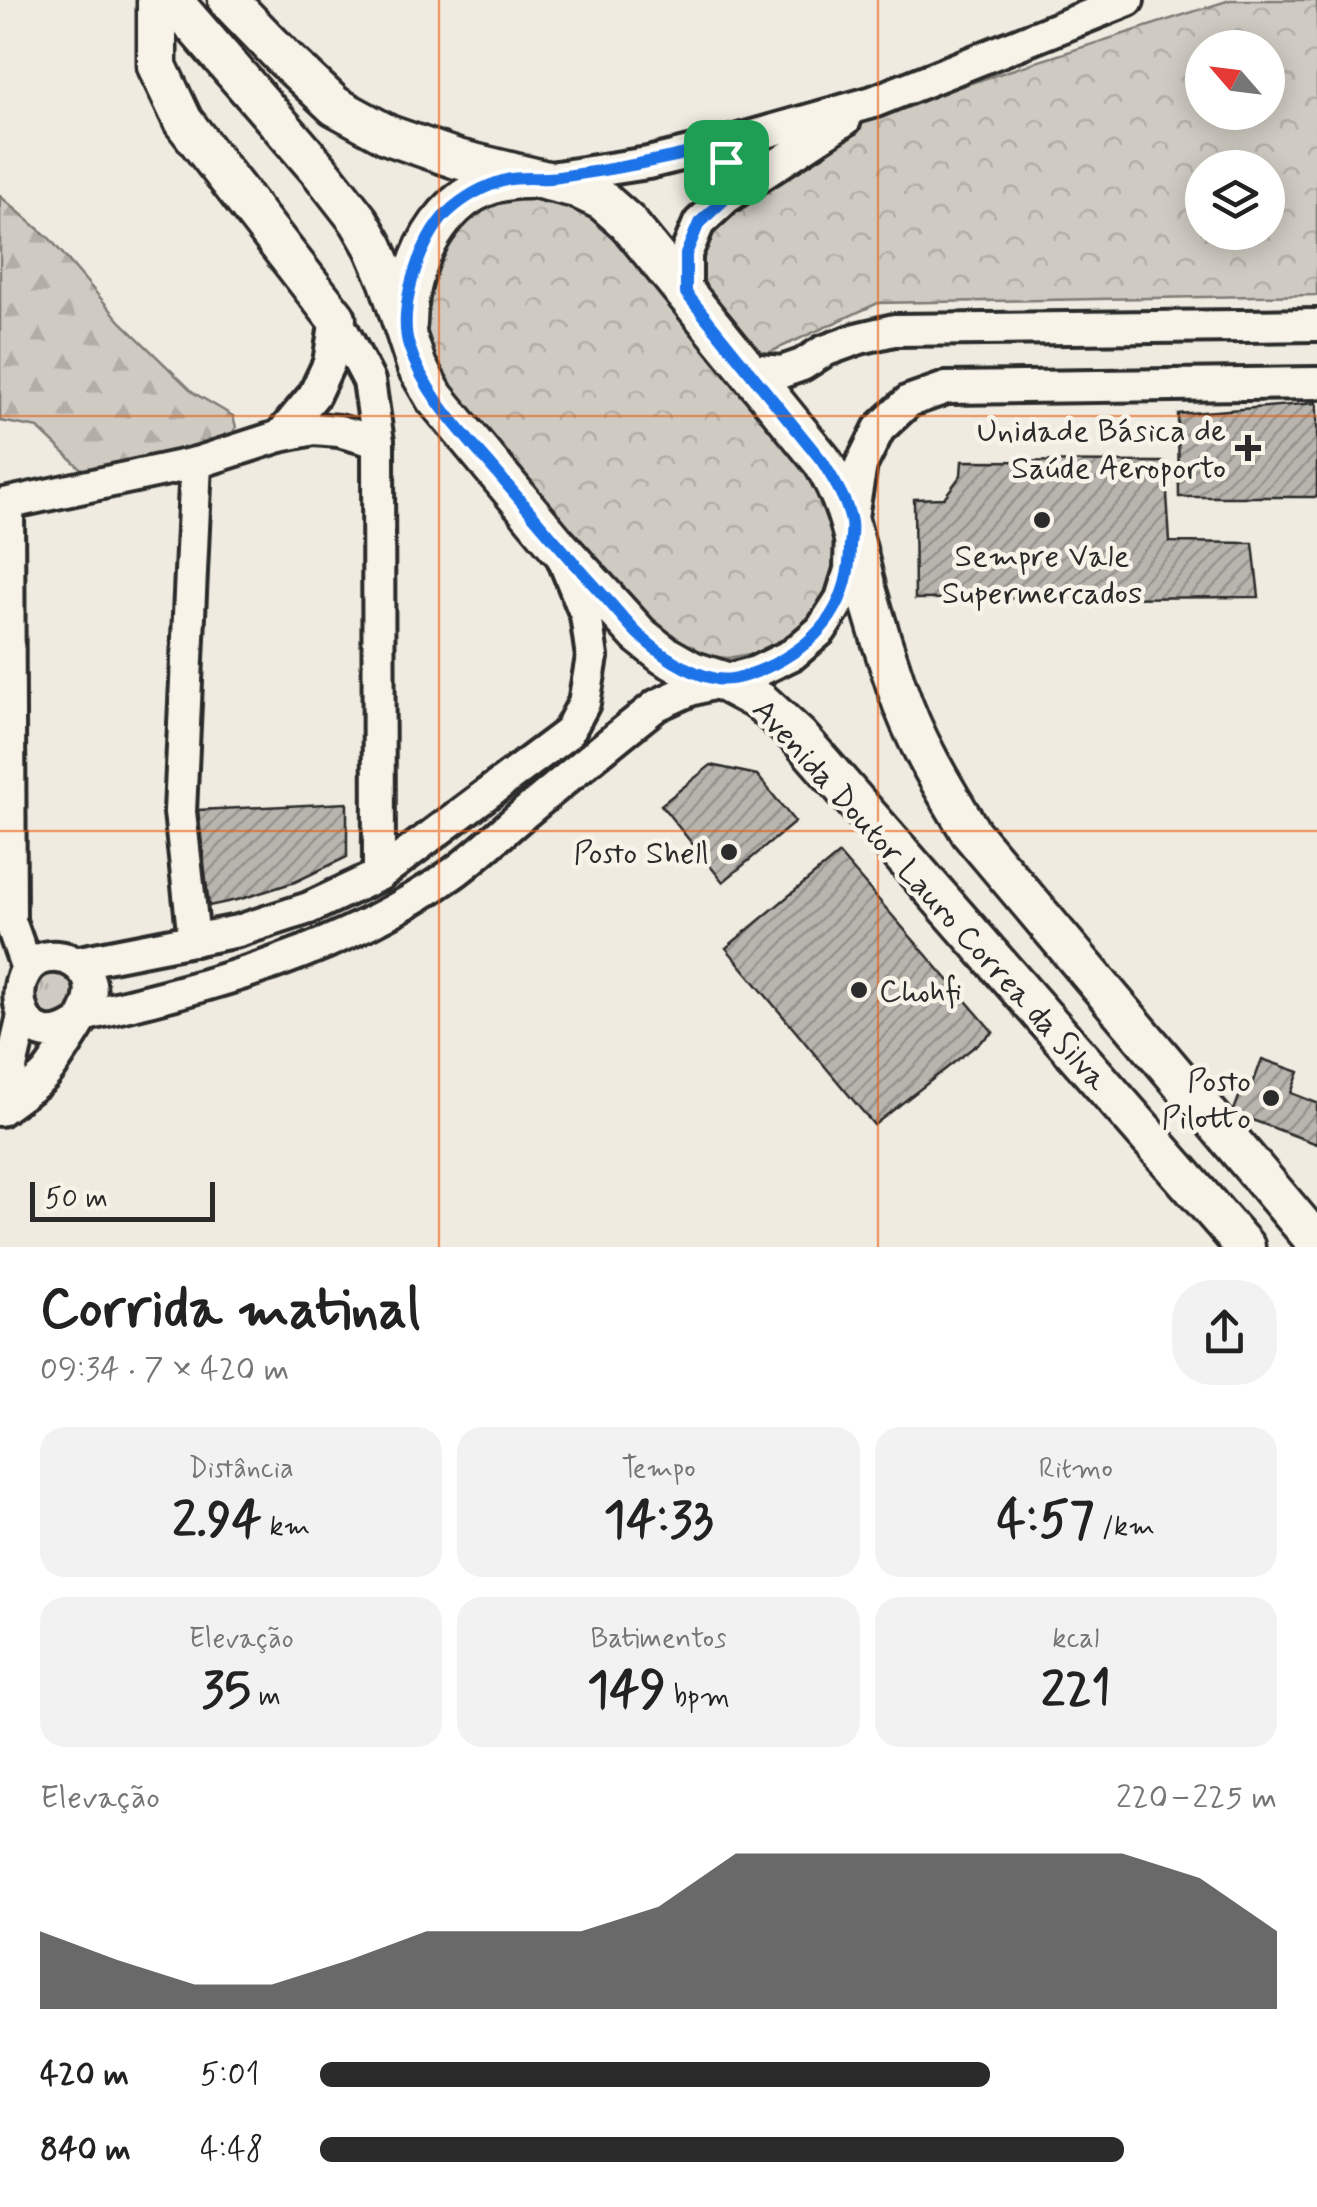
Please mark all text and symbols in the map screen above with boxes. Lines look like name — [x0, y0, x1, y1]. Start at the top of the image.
north arrow — [1185, 30, 1285, 130]
map controls — [1185, 30, 1285, 250]
pin — [684, 120, 769, 205]
icon: arrive — [699, 135, 754, 190]
button: layers — [1185, 150, 1285, 250]
place label: Unidade Básica de Saúde Aeroporto — [977, 411, 1226, 490]
marker: Unidade Básica de Saúde Aeroporto — [1235, 435, 1261, 461]
marker: Sempre Vale Supermercados — [1031, 509, 1053, 531]
place label: Sempre Vale Supermercados — [942, 536, 1142, 615]
street label: Avenida Doutor Lauro Correa da Silva — [742, 690, 1118, 1101]
place label: Posto Shell — [573, 833, 709, 875]
marker: Posto Shell — [718, 841, 740, 863]
place label: Chohfi — [879, 971, 962, 1013]
marker: Chohfi — [848, 979, 870, 1001]
place label: Posto Pilotto — [1162, 1061, 1251, 1140]
marker: Posto Pilotto — [1260, 1087, 1282, 1109]
scale bar — [30, 1177, 215, 1222]
text: 50 m — [45, 1181, 108, 1218]
text: Corrida matinal — [40, 1275, 420, 1347]
button: share — [1172, 1280, 1277, 1385]
text: 09:34 · 7 × 420 m — [40, 1349, 289, 1391]
text: Distância — [189, 1451, 294, 1488]
text: Tempo — [621, 1451, 696, 1488]
text: Ritmo — [1039, 1451, 1113, 1488]
text: 2.94 — [172, 1488, 262, 1554]
text: 14:33 — [604, 1488, 713, 1554]
text: 4:57 — [997, 1488, 1094, 1554]
text: km — [262, 1509, 310, 1546]
text: /km — [1094, 1509, 1155, 1546]
text: Elevação — [189, 1621, 294, 1658]
text: Batimentos — [590, 1621, 727, 1658]
text: kcal — [1052, 1621, 1099, 1658]
text: 35 — [202, 1658, 251, 1724]
text: 149 — [587, 1658, 666, 1724]
text: 221 — [1041, 1658, 1111, 1724]
text: m — [251, 1679, 281, 1716]
text: bpm — [666, 1679, 730, 1716]
text: Elevação — [40, 1777, 160, 1819]
text: 220–225 m — [1116, 1777, 1277, 1819]
text: 420 m — [40, 2054, 129, 2096]
text: 5:01 — [200, 2054, 259, 2096]
text: 840 m — [40, 2129, 131, 2171]
text: 4:48 — [200, 2129, 263, 2171]

